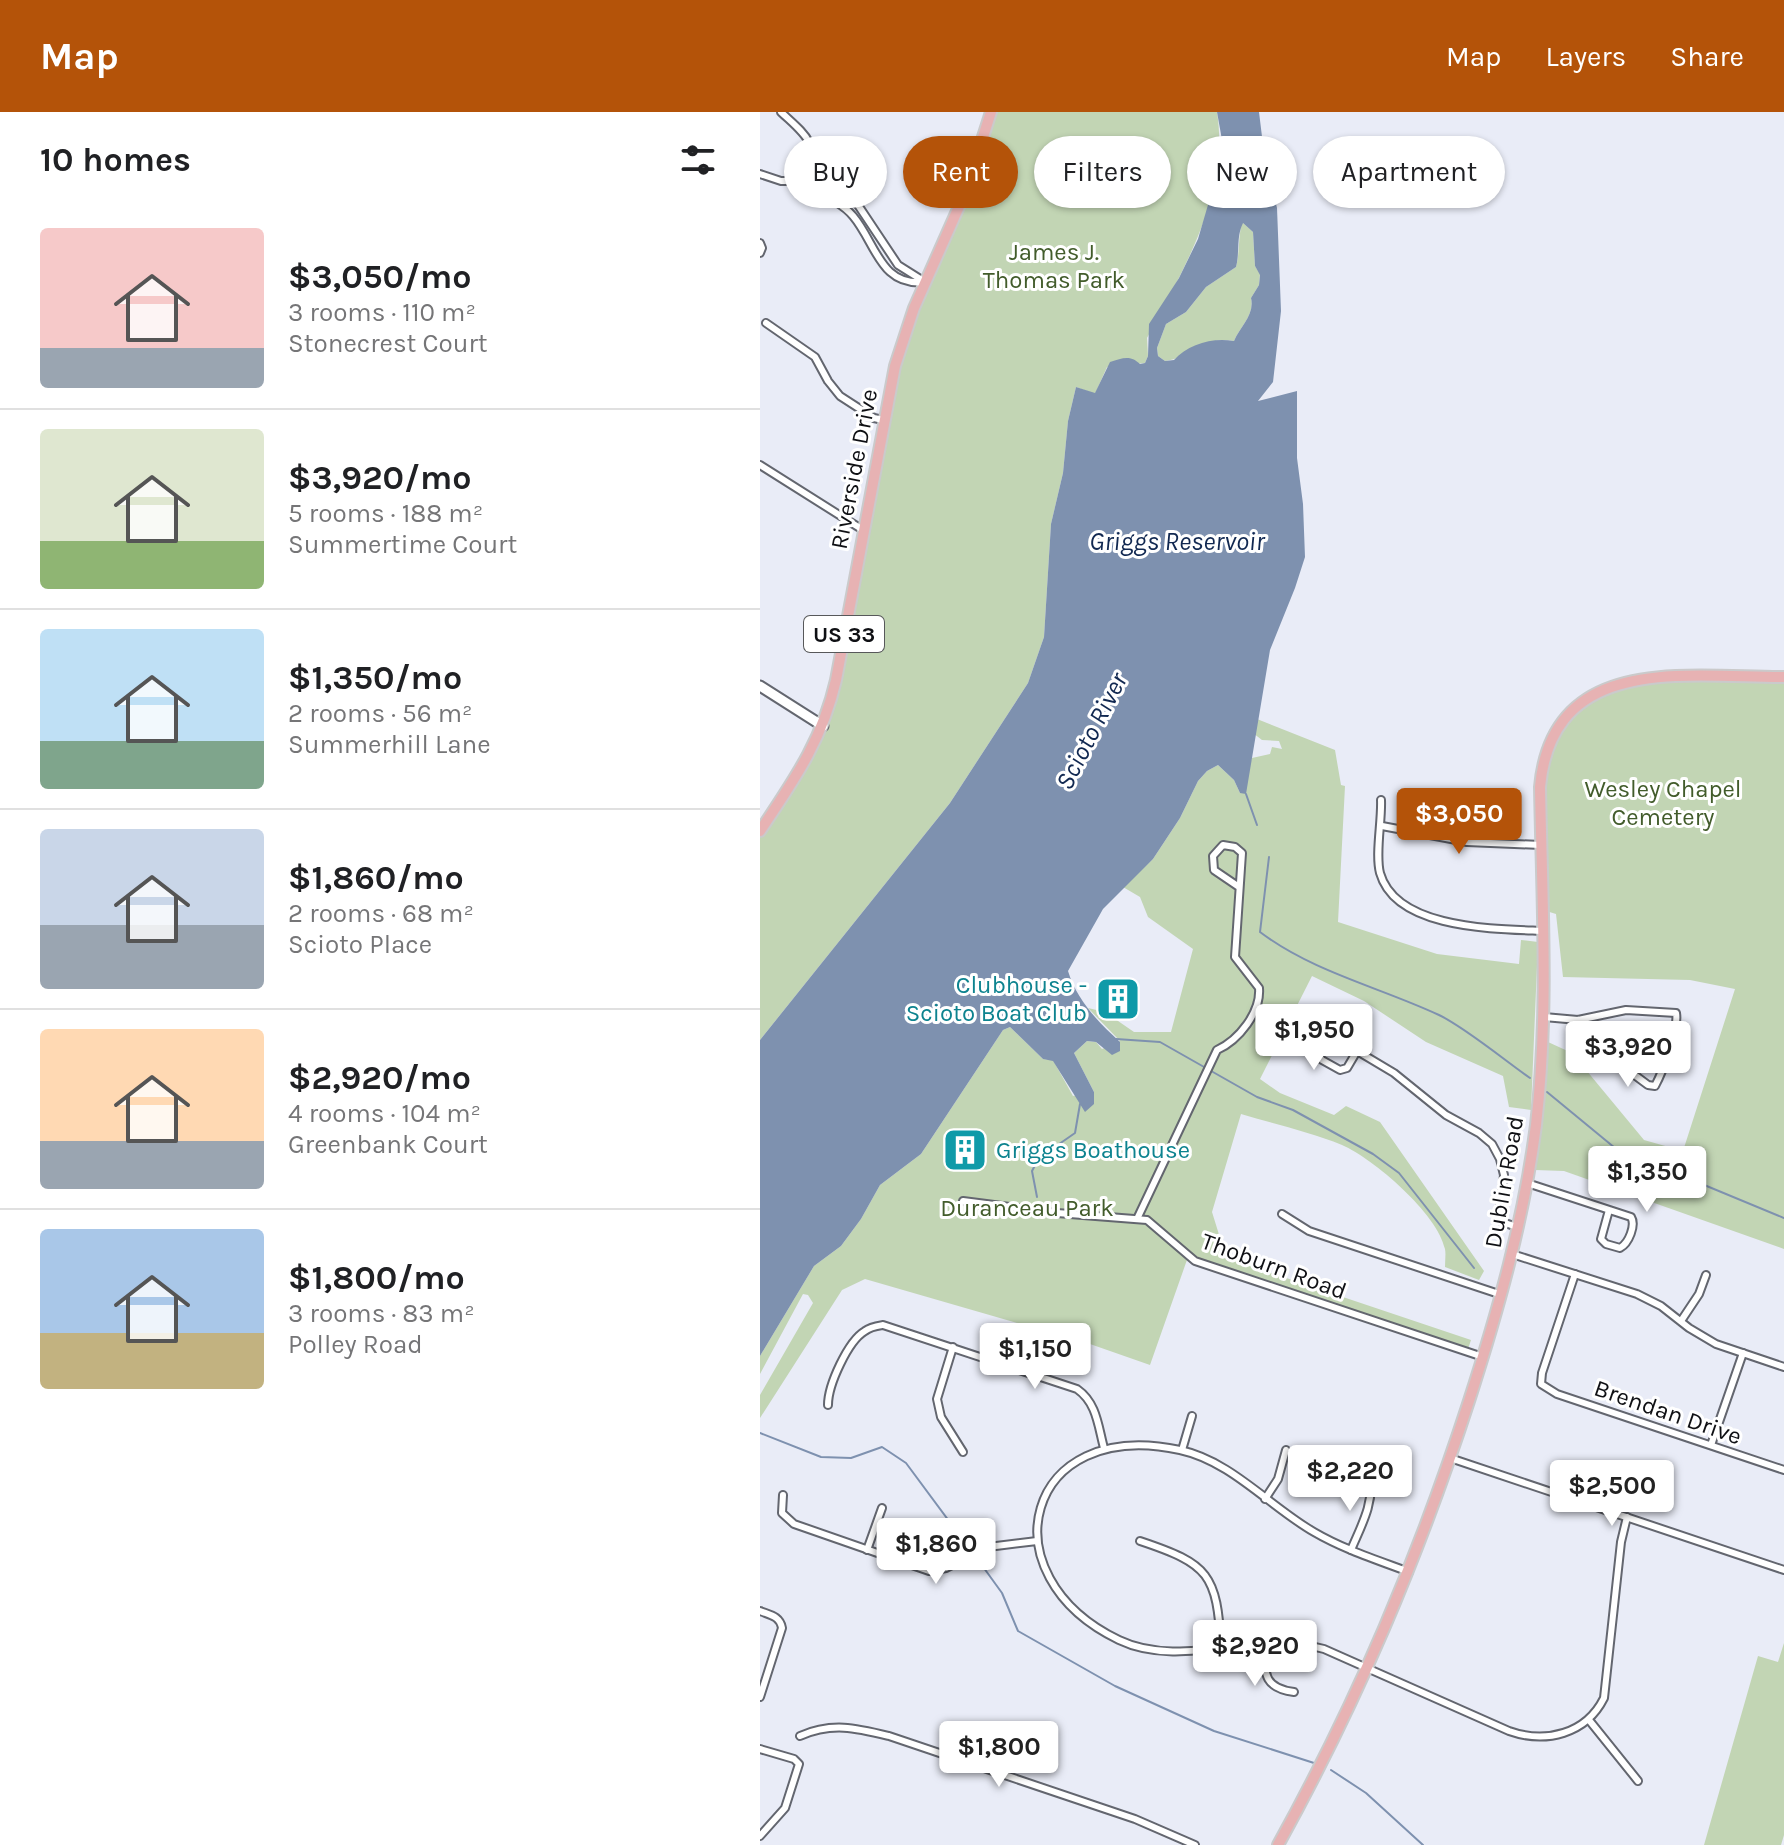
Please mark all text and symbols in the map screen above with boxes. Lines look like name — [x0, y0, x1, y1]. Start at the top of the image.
text: Map — [40, 34, 119, 79]
text: Map — [1446, 40, 1501, 73]
text: Layers — [1545, 40, 1626, 73]
text: Share — [1670, 40, 1744, 73]
chip: Buy — [784, 136, 887, 208]
chip: Rent — [903, 136, 1018, 208]
chip: Filters — [1034, 136, 1171, 208]
chip: New — [1187, 136, 1297, 208]
chip: Apartment — [1313, 136, 1505, 208]
icon: filters — [676, 138, 720, 182]
text: 10 homes — [40, 140, 191, 180]
park label: James J. Thomas Park — [983, 238, 1125, 294]
text: $3,050/mo — [288, 257, 472, 297]
icon: home — [104, 260, 200, 356]
text: 3 rooms · 110 m² — [288, 297, 476, 328]
text: Stonecrest Court — [288, 328, 488, 359]
street label: Riverside Drive — [825, 386, 883, 552]
text: $3,920/mo — [288, 458, 472, 498]
icon: home — [104, 461, 200, 557]
text: 5 rooms · 188 m² — [288, 498, 483, 529]
water label: Griggs Reservoir — [1089, 526, 1266, 557]
text: Summertime Court — [288, 529, 517, 560]
road number: US 33 — [804, 616, 884, 652]
text: $1,350/mo — [288, 658, 462, 698]
icon: home — [104, 661, 200, 757]
water label: Scioto River — [1049, 667, 1135, 795]
text: 2 rooms · 56 m² — [288, 698, 473, 729]
text: Summerhill Lane — [288, 729, 491, 760]
park label: Wesley Chapel Cemetery — [1584, 775, 1742, 831]
pin: $3,050 — [1394, 788, 1524, 856]
text: $3,050 — [1415, 798, 1503, 829]
text: $1,860/mo — [288, 858, 464, 898]
icon: home — [104, 861, 200, 957]
text: 2 rooms · 68 m² — [288, 898, 474, 929]
text: Scioto Place — [288, 929, 432, 960]
place label: Clubhouse - Scioto Boat Club — [906, 971, 1087, 1027]
building icon: Clubhouse - Scioto Boat Club — [1094, 975, 1142, 1023]
pin: $1,950 — [1249, 1004, 1379, 1072]
text: $1,950 — [1273, 1014, 1355, 1045]
pin: $3,920 — [1563, 1021, 1693, 1089]
text: $3,920 — [1584, 1031, 1672, 1062]
text: $2,920/mo — [288, 1058, 471, 1098]
icon: home — [104, 1061, 200, 1157]
text: 4 rooms · 104 m² — [288, 1098, 481, 1129]
street label: Dublin Road — [1479, 1114, 1529, 1250]
building icon: Griggs Boathouse — [941, 1126, 989, 1174]
text: Greenbank Court — [288, 1129, 488, 1160]
place label: Griggs Boathouse — [996, 1136, 1190, 1164]
pin: $1,350 — [1582, 1146, 1712, 1214]
text: $1,350 — [1606, 1156, 1688, 1187]
park label: Duranceau Park — [940, 1194, 1114, 1222]
street label: Thoburn Road — [1198, 1227, 1350, 1305]
text: $1,800/mo — [288, 1258, 465, 1298]
icon: home — [104, 1261, 200, 1357]
text: 3 rooms · 83 m² — [288, 1298, 475, 1329]
pin: $1,150 — [970, 1323, 1100, 1391]
text: Polley Road — [288, 1329, 423, 1360]
text: $1,150 — [998, 1333, 1072, 1364]
street label: Brendan Drive — [1591, 1374, 1745, 1450]
pin: $2,220 — [1285, 1445, 1415, 1513]
text: $2,220 — [1306, 1455, 1394, 1486]
pin: $2,500 — [1547, 1460, 1677, 1528]
text: $2,500 — [1568, 1470, 1656, 1501]
pin: $1,860 — [871, 1518, 1001, 1586]
text: $1,860 — [895, 1528, 977, 1559]
pin: $2,920 — [1190, 1620, 1320, 1688]
text: $2,920 — [1211, 1630, 1299, 1661]
pin: $1,800 — [934, 1721, 1064, 1789]
text: $1,800 — [957, 1731, 1041, 1762]

